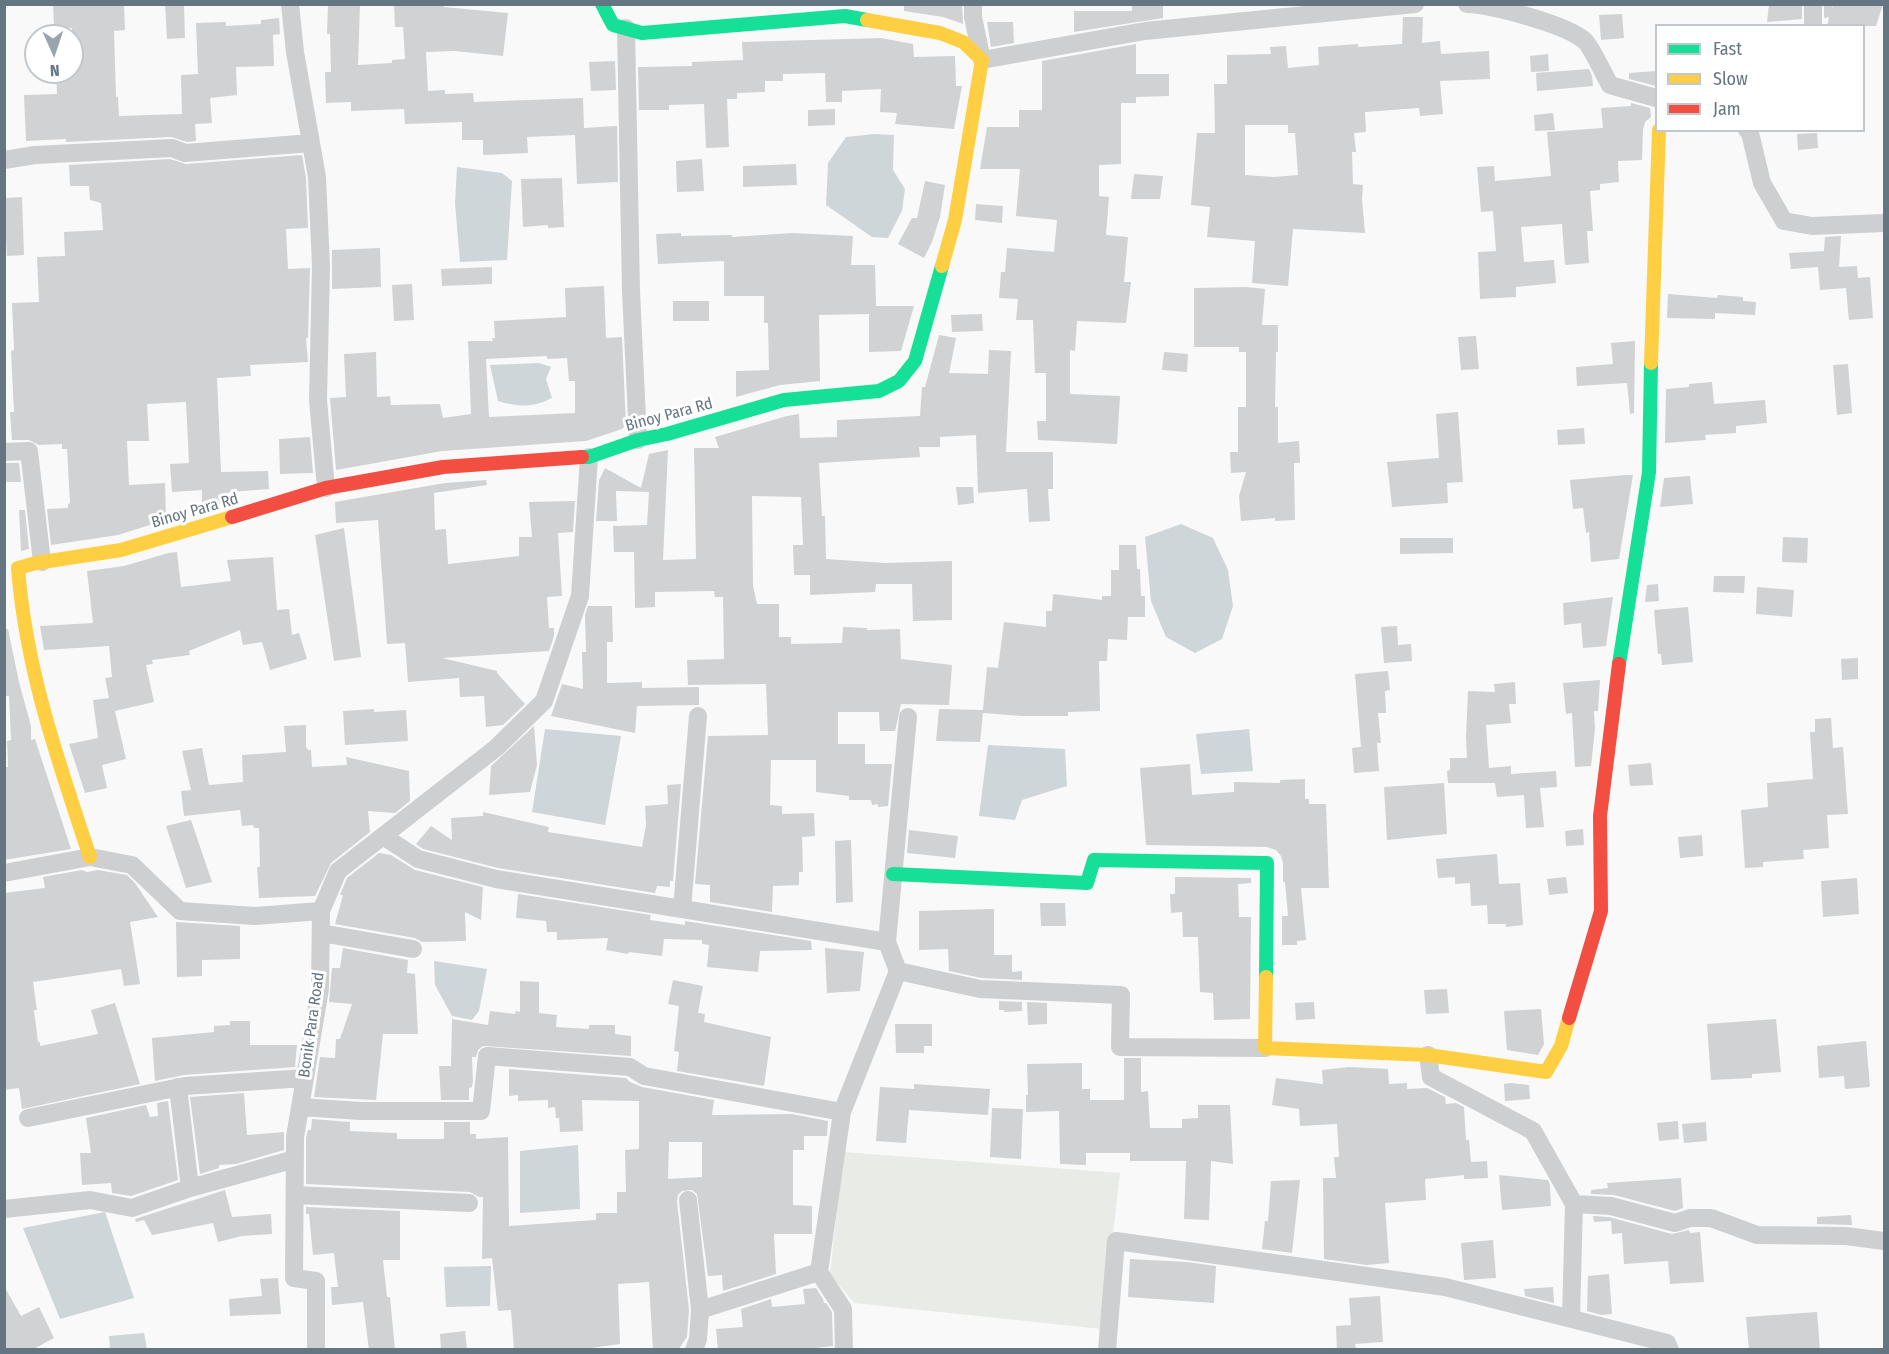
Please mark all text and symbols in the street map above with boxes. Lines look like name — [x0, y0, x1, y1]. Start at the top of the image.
north arrow — [24, 24, 84, 84]
legend — [1655, 24, 1865, 132]
text: Fast — [1713, 38, 1742, 60]
text: N — [50, 61, 60, 80]
text: Slow — [1713, 68, 1748, 90]
text: Jam — [1713, 98, 1741, 120]
street label: Binoy Para Rd — [623, 394, 715, 436]
street label: Binoy Para Rd — [149, 489, 241, 533]
street label: Bonik Para Road — [295, 971, 329, 1079]

